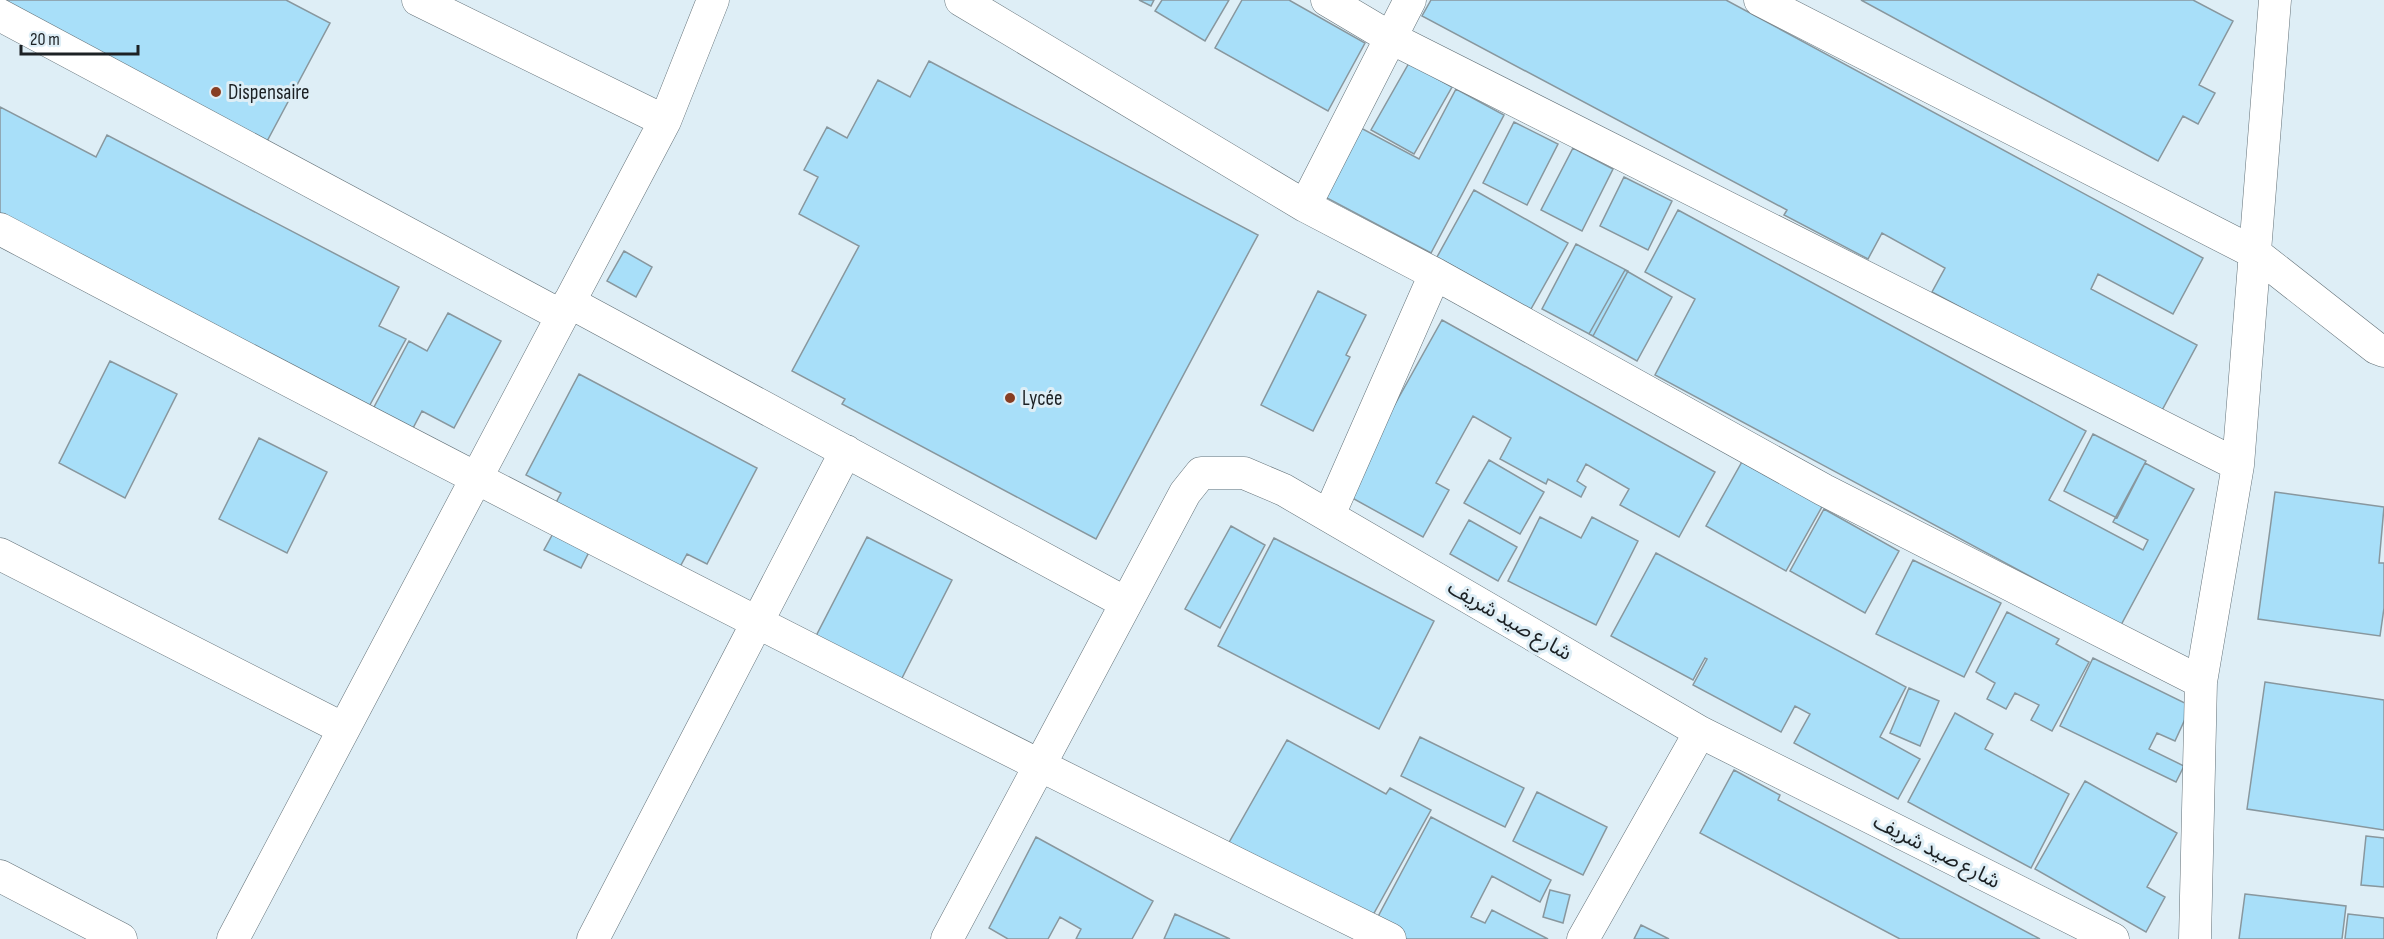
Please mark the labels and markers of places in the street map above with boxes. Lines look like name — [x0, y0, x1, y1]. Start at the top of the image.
place label: Dispensaire — [228, 80, 309, 105]
marker: Dispensaire — [209, 85, 223, 99]
place label: Lycée — [1022, 386, 1062, 411]
marker: Lycée — [1003, 391, 1017, 405]

